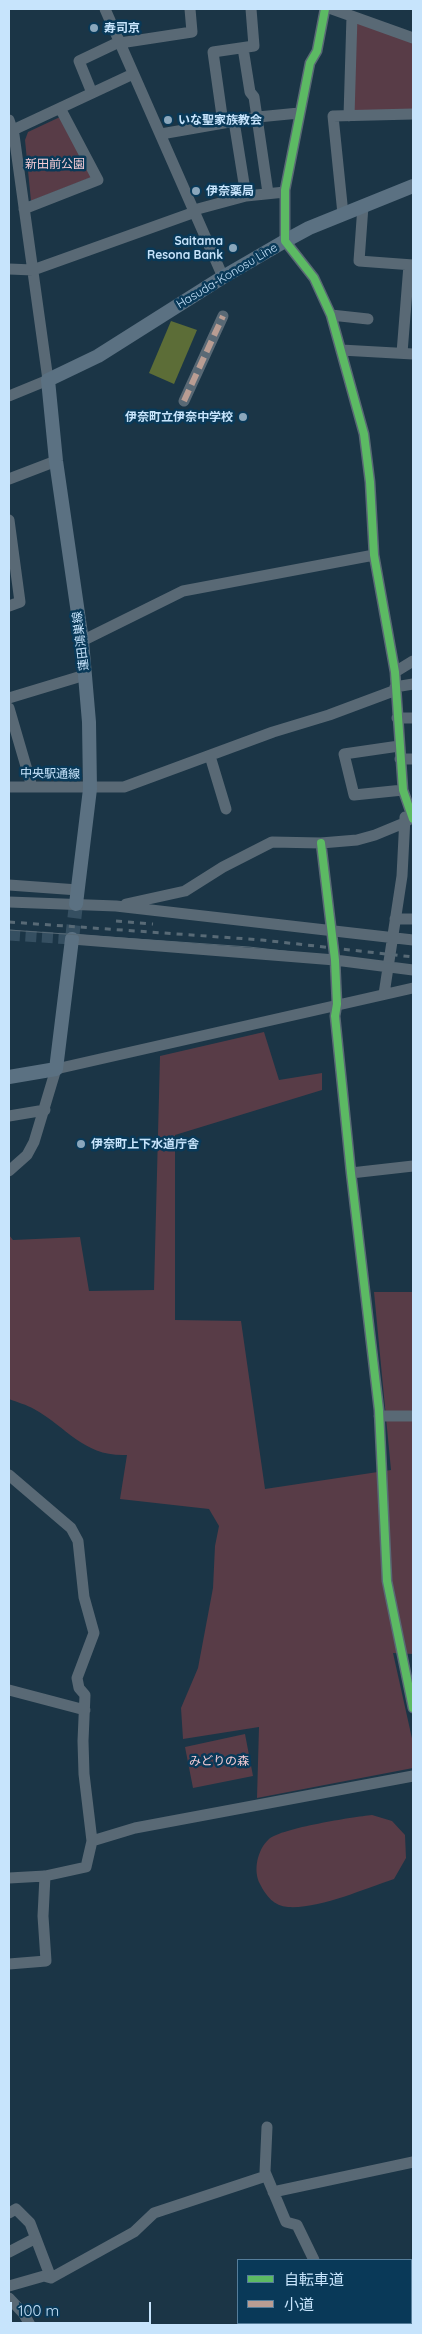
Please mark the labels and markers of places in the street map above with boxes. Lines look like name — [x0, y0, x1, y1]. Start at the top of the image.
place label: 寿司京 — [104, 21, 140, 35]
marker: 寿司京 — [88, 22, 100, 34]
place label: いな聖家族教会 — [178, 113, 262, 127]
marker: いな聖家族教会 — [162, 114, 174, 126]
place label: 伊奈薬局 — [206, 184, 254, 198]
marker: 伊奈薬局 — [190, 185, 202, 197]
place label: Saitama Resona Bank — [147, 234, 223, 262]
marker: Saitama Resona Bank — [227, 242, 239, 254]
place label: 伊奈町立伊奈中学校 — [125, 410, 233, 424]
marker: 伊奈町立伊奈中学校 — [237, 411, 249, 423]
place label: 伊奈町上下水道庁舎 — [91, 1137, 199, 1151]
marker: 伊奈町上下水道庁舎 — [75, 1138, 87, 1150]

